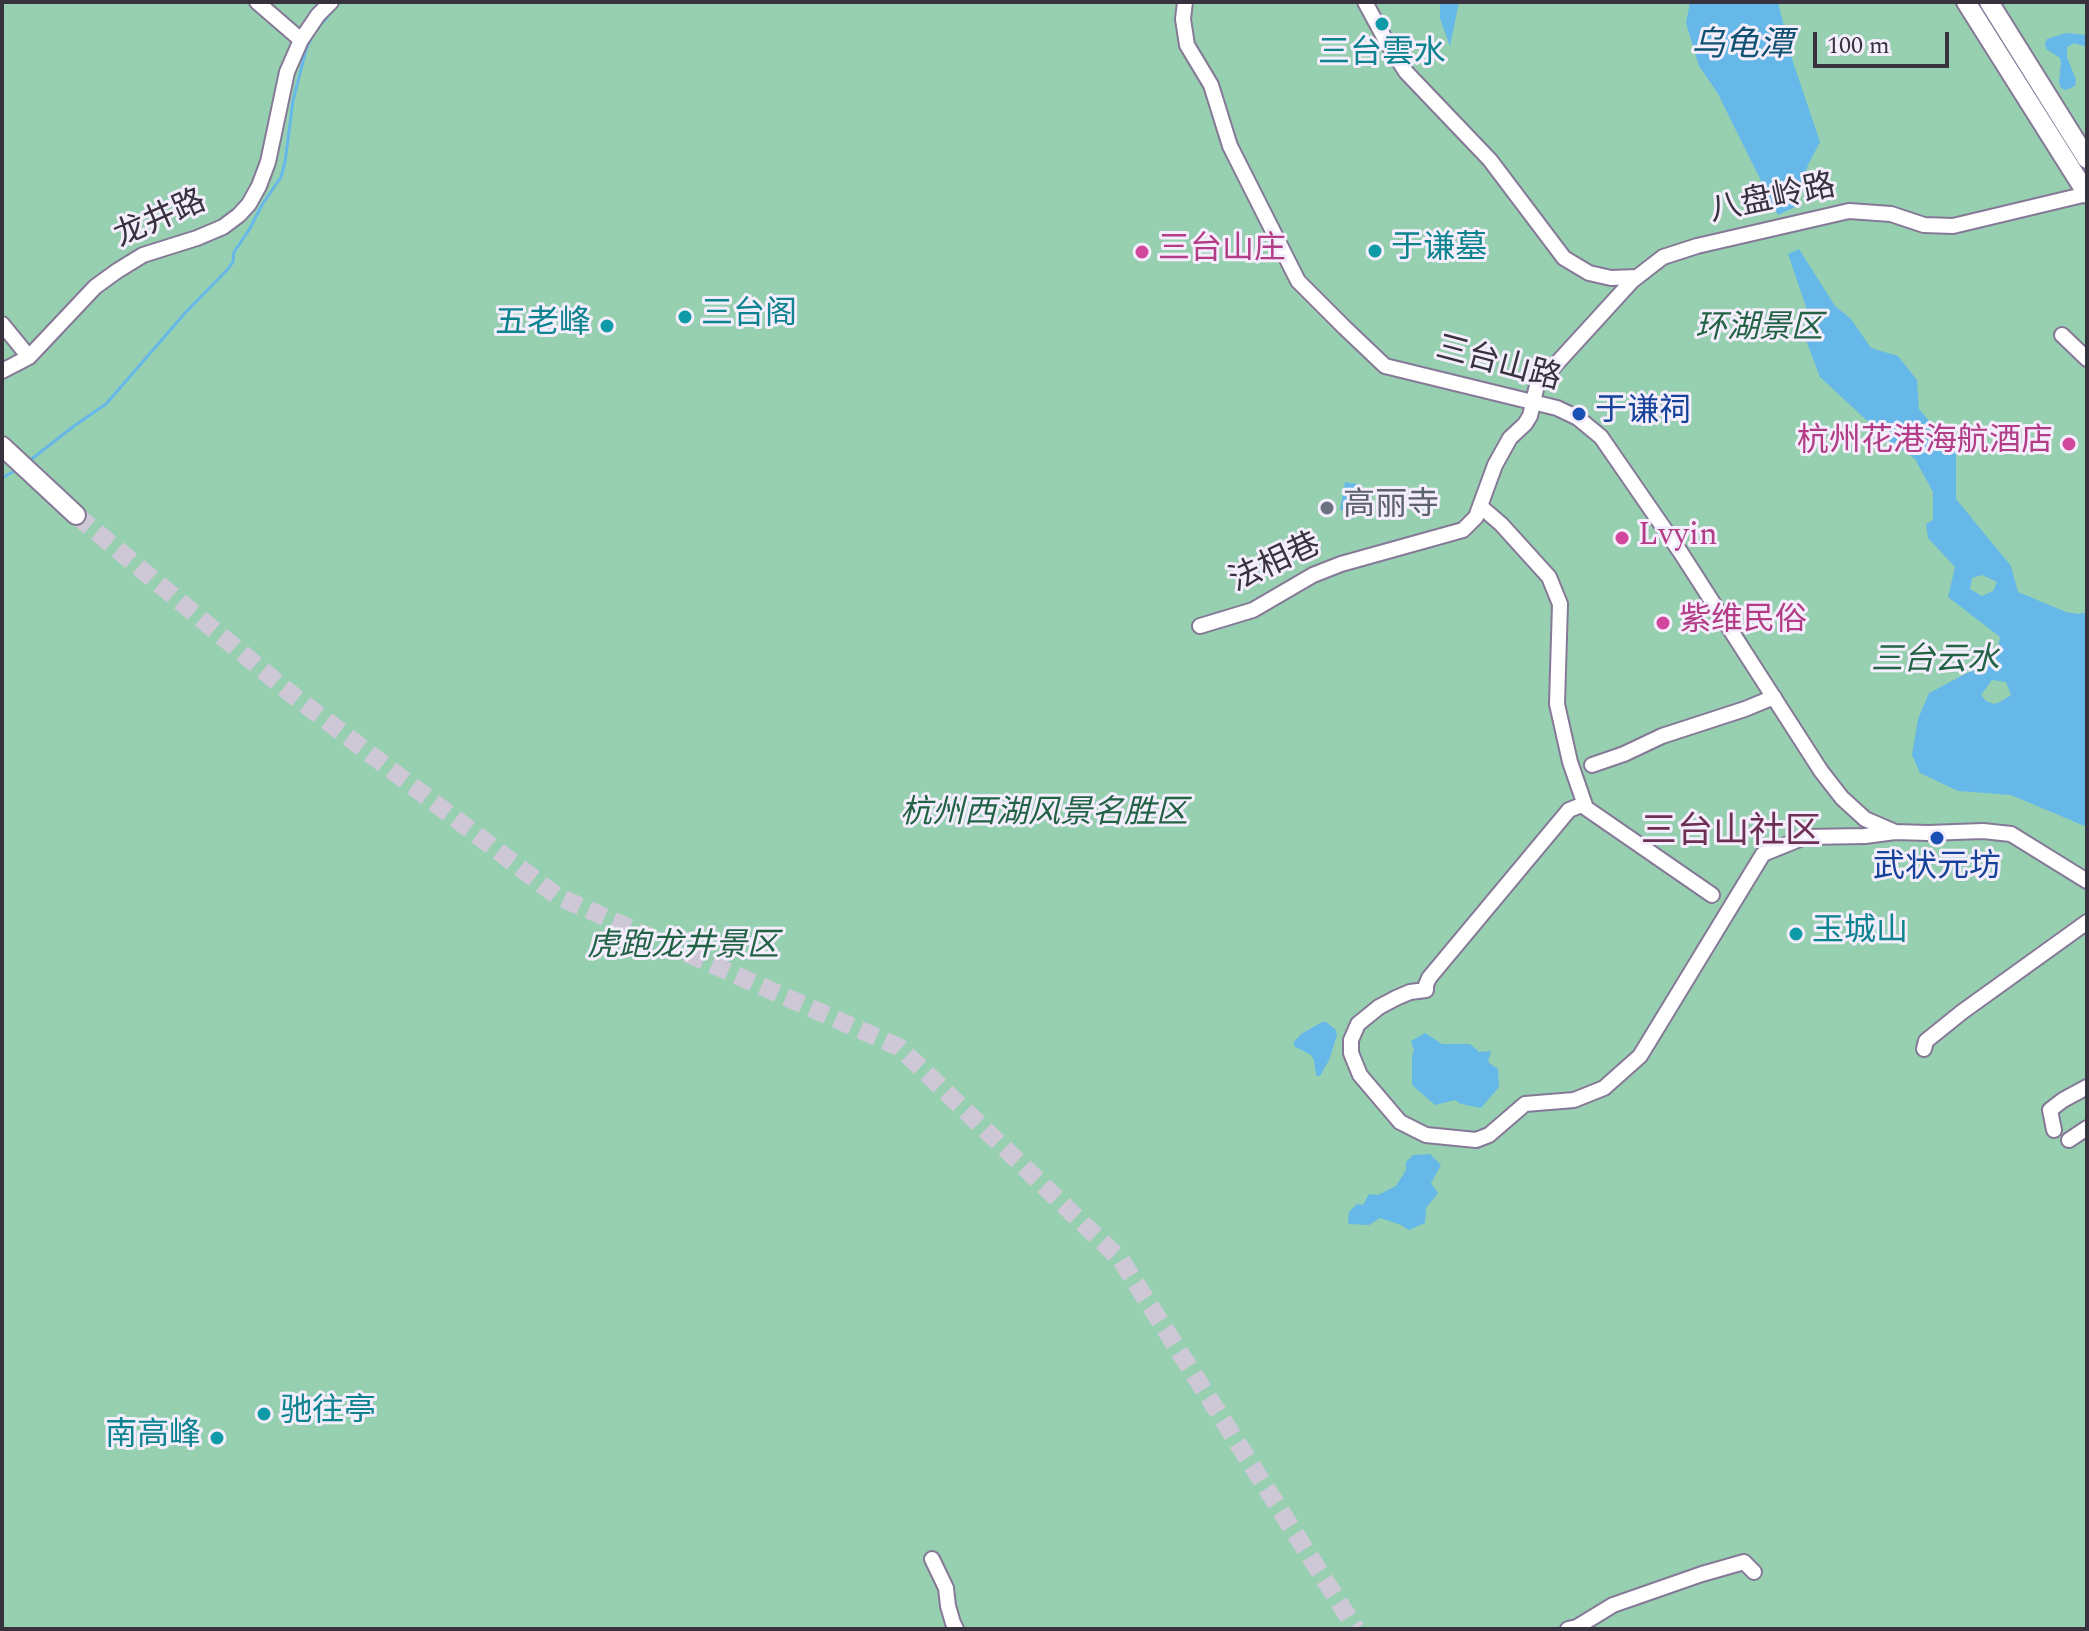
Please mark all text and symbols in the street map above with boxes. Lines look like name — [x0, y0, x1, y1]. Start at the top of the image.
marker: 三台雲水 — [1373, 15, 1391, 33]
scale bar — [1817, 16, 1953, 66]
water label: 乌龟潭 — [1691, 28, 1793, 68]
text: 100 m — [1827, 28, 1890, 64]
place label: 三台雲水 — [1318, 37, 1446, 75]
street label: 八盘岭路 — [1706, 169, 1840, 233]
street label: 龙井路 — [109, 184, 213, 258]
place label: 于谦墓 — [1391, 232, 1487, 270]
place label: 三台山庄 — [1158, 233, 1286, 271]
marker: 于谦墓 — [1366, 242, 1384, 260]
marker: 三台山庄 — [1133, 243, 1151, 261]
place label: 三台阁 — [701, 298, 797, 336]
place label: 五老峰 — [495, 307, 591, 345]
marker: 三台阁 — [676, 308, 694, 326]
park label: 环湖景区 — [1695, 312, 1823, 350]
marker: 五老峰 — [598, 317, 616, 335]
street label: 三台山路 — [1431, 331, 1565, 401]
place label: 于谦祠 — [1595, 395, 1691, 433]
marker: 于谦祠 — [1570, 405, 1588, 423]
place label: 杭州花港海航酒店 — [1797, 425, 2053, 463]
marker: 杭州花港海航酒店 — [2060, 435, 2078, 453]
place label: 高丽寺 — [1343, 489, 1439, 527]
marker: 高丽寺 — [1318, 499, 1336, 517]
place label: Lvyin — [1638, 519, 1718, 557]
street label: 法相巷 — [1224, 527, 1328, 603]
marker: Lvyin — [1613, 529, 1631, 547]
place label: 紫维民俗 — [1679, 604, 1807, 642]
marker: 紫维民俗 — [1654, 614, 1672, 632]
park label: 三台云水 — [1871, 644, 1999, 682]
park label: 杭州西湖风景名胜区 — [900, 797, 1188, 835]
district label: 三台山社区 — [1641, 813, 1821, 857]
marker: 武状元坊 — [1928, 829, 1946, 847]
place label: 武状元坊 — [1873, 851, 2001, 889]
place label: 玉城山 — [1812, 915, 1908, 953]
marker: 玉城山 — [1787, 925, 1805, 943]
park label: 虎跑龙井景区 — [587, 930, 779, 968]
place label: 驰往亭 — [280, 1395, 376, 1433]
marker: 驰往亭 — [255, 1405, 273, 1423]
place label: 南高峰 — [105, 1419, 201, 1457]
marker: 南高峰 — [208, 1429, 226, 1447]

